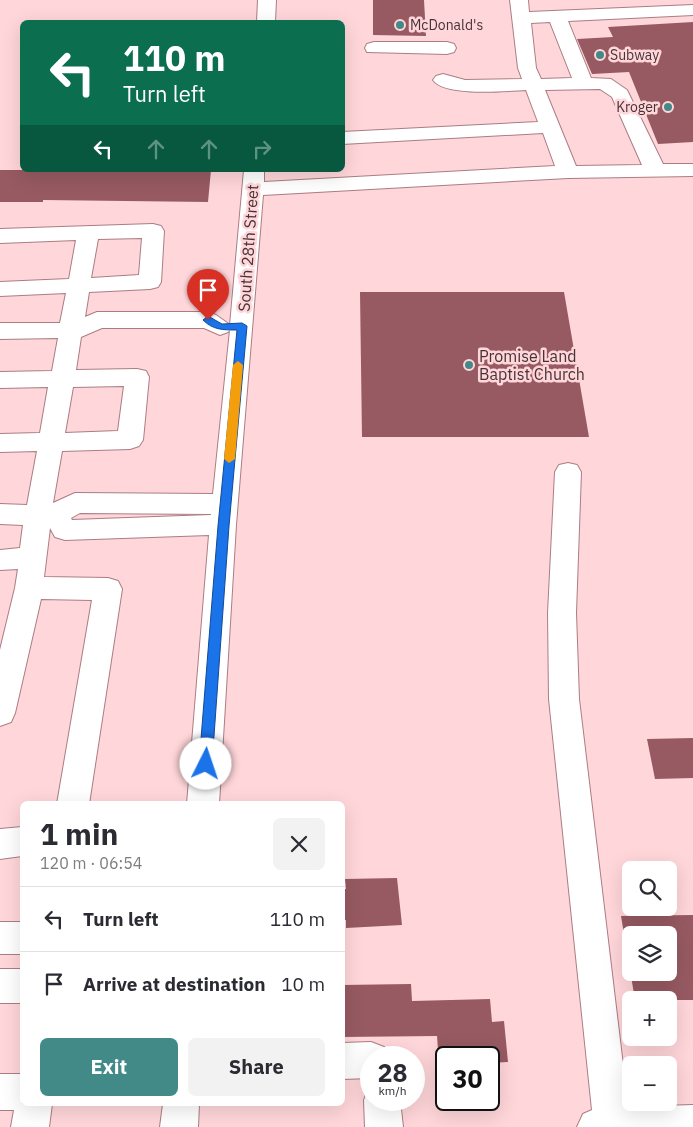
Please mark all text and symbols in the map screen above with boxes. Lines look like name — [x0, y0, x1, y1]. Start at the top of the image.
place label: McDonald's — [410, 16, 483, 34]
marker: McDonald's — [394, 19, 406, 31]
text: 110 m — [123, 35, 226, 81]
icon: left — [40, 40, 105, 105]
place label: Subway — [610, 46, 659, 64]
marker: Subway — [594, 49, 606, 61]
text: Turn left — [123, 79, 206, 108]
place label: Kroger — [616, 98, 658, 116]
marker: Kroger — [662, 101, 674, 113]
icon: left — [89, 135, 117, 163]
icon: ahead — [142, 135, 170, 163]
icon: ahead — [195, 135, 223, 163]
icon: right — [248, 135, 276, 163]
street label: South 28th Street — [234, 184, 262, 312]
pin — [187, 269, 229, 320]
icon: arrive — [194, 276, 222, 304]
place label: Promise Land Baptist Church — [479, 346, 585, 384]
marker: Promise Land Baptist Church — [463, 359, 475, 371]
position arrow — [179, 737, 231, 789]
text: 1 min — [40, 814, 118, 853]
button: close — [273, 818, 325, 870]
text: 120 m · 06:54 — [40, 853, 142, 873]
map controls — [622, 861, 677, 1111]
button: search — [622, 861, 677, 916]
icon: left — [40, 905, 68, 933]
text: Turn left — [83, 907, 159, 931]
text: 110 m — [270, 907, 325, 931]
button: layers — [622, 926, 677, 981]
icon: arrive — [40, 970, 68, 998]
text: Arrive at destination — [83, 972, 266, 996]
text: 10 m — [281, 972, 325, 996]
button: + — [622, 991, 677, 1046]
button: Exit — [40, 1038, 178, 1096]
button: Share — [188, 1038, 325, 1096]
speed limit sign: 30 — [435, 1046, 500, 1111]
text: 28 — [377, 1056, 408, 1089]
button: − — [622, 1056, 677, 1111]
text: km/h — [378, 1083, 407, 1098]

